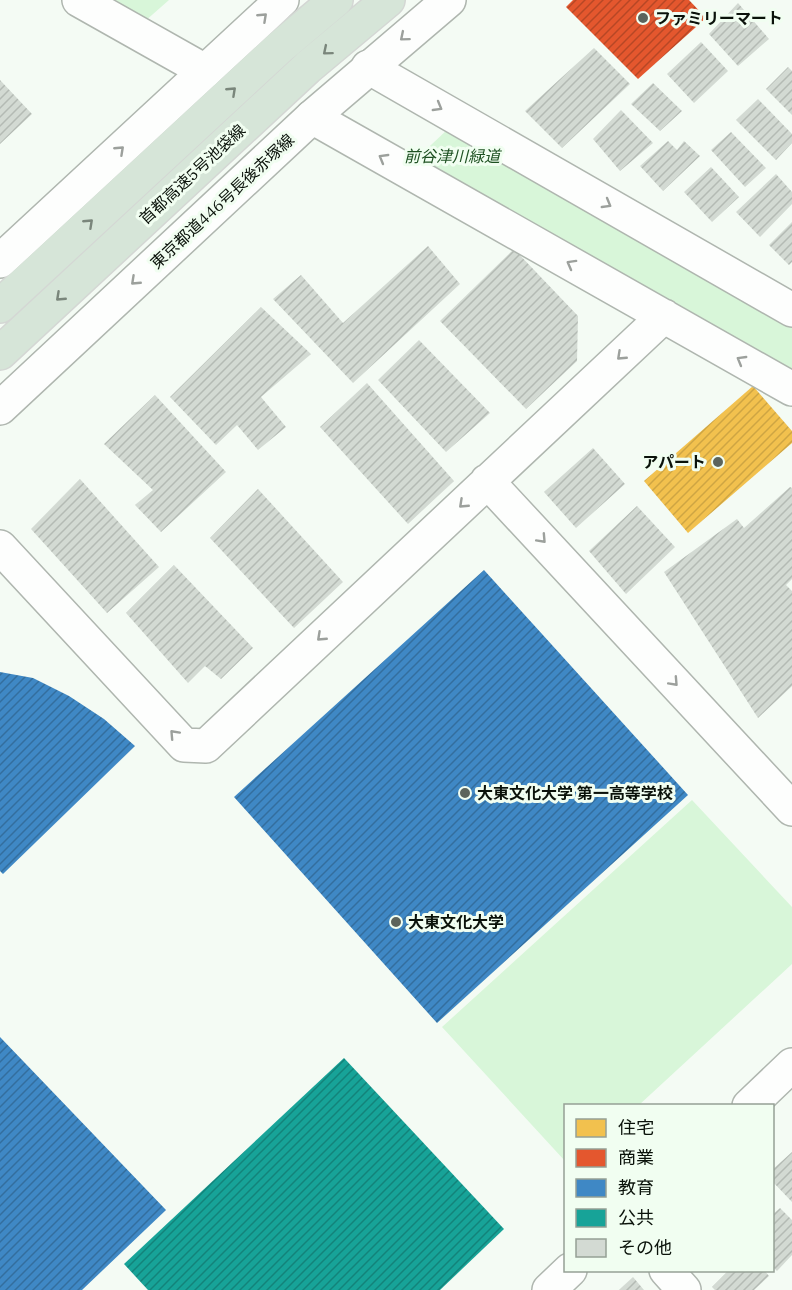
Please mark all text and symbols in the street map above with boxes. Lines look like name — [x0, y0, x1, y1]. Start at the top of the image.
place label: ファミリーマート — [655, 8, 783, 28]
marker: ファミリーマート — [636, 11, 650, 25]
one-way arrow — [256, 14, 267, 25]
one-way arrow — [400, 30, 411, 41]
one-way arrow — [323, 44, 334, 55]
one-way arrow — [225, 87, 236, 98]
one-way arrow — [431, 100, 442, 111]
street label: 首都高速5号池袋線 — [135, 120, 249, 228]
street label: 東京都道446号長後赤塚線 — [146, 129, 298, 273]
one-way arrow — [113, 146, 123, 157]
park label: 前谷津川緑道 — [404, 146, 503, 166]
one-way arrow — [379, 153, 389, 165]
one-way arrow — [601, 197, 611, 208]
one-way arrow — [82, 220, 93, 231]
one-way arrow — [567, 260, 578, 271]
one-way arrow — [132, 274, 142, 285]
one-way arrow — [56, 290, 67, 301]
one-way arrow — [618, 349, 628, 360]
one-way arrow — [737, 356, 747, 367]
place label: アパート — [642, 452, 706, 472]
marker: アパート — [711, 455, 725, 469]
one-way arrow — [460, 496, 471, 507]
one-way arrow — [534, 532, 545, 543]
one-way arrow — [318, 630, 328, 641]
one-way arrow — [667, 676, 678, 686]
one-way arrow — [170, 730, 181, 741]
place label: 大東文化大学 第一高等学校 — [477, 783, 673, 803]
marker: 大東文化大学 第一高等学校 — [458, 786, 472, 800]
place label: 大東文化大学 — [408, 912, 504, 932]
marker: 大東文化大学 — [389, 915, 403, 929]
legend — [564, 1104, 774, 1272]
text: 住宅 — [618, 1116, 654, 1139]
text: 商業 — [618, 1146, 654, 1169]
text: 教育 — [618, 1176, 654, 1199]
text: 公共 — [618, 1206, 654, 1229]
text: その他 — [618, 1236, 672, 1259]

